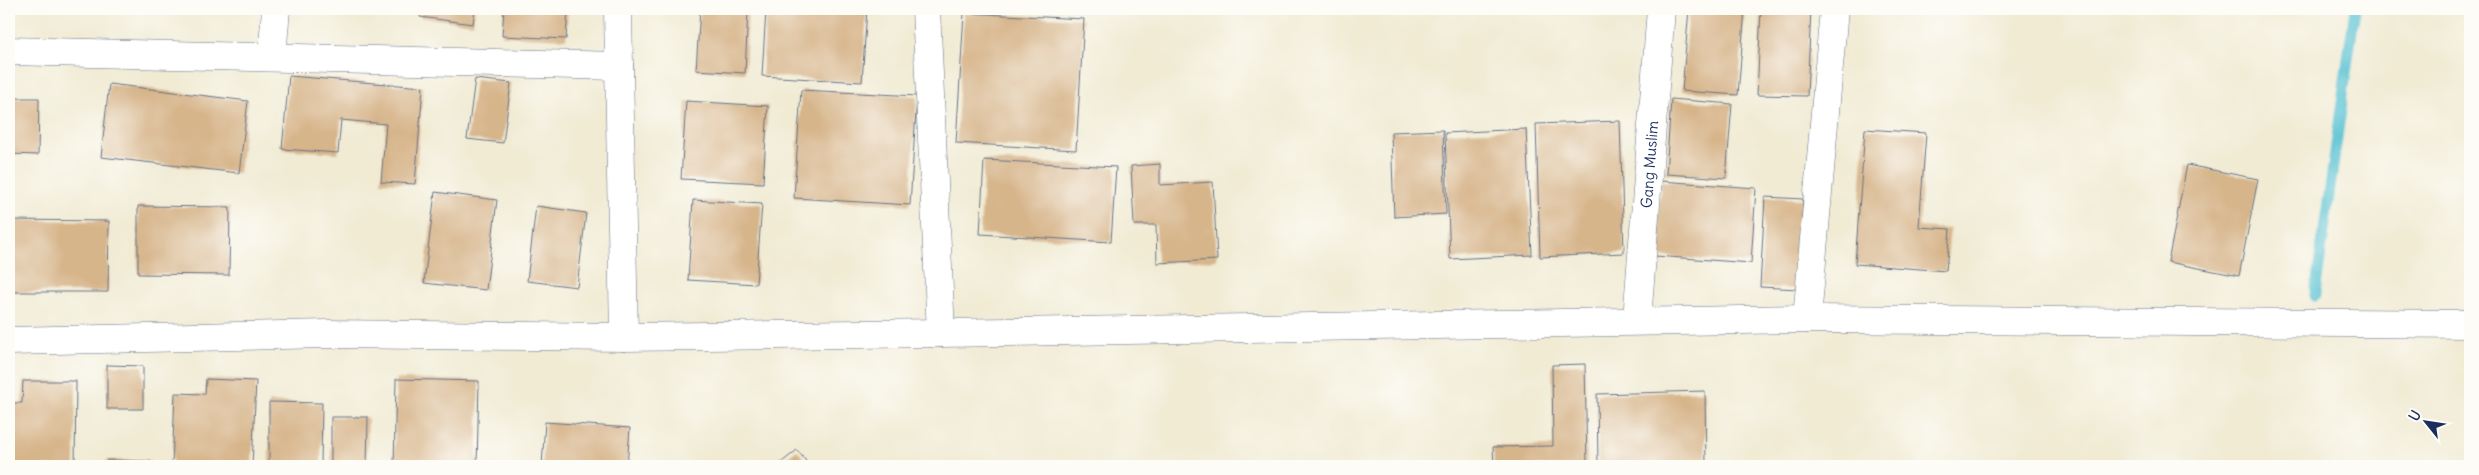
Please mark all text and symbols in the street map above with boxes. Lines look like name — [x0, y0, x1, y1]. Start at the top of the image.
street label: Gang Muslim — [1636, 120, 1662, 209]
north arrow — [2402, 398, 2452, 448]
text: U — [2405, 407, 2425, 424]

